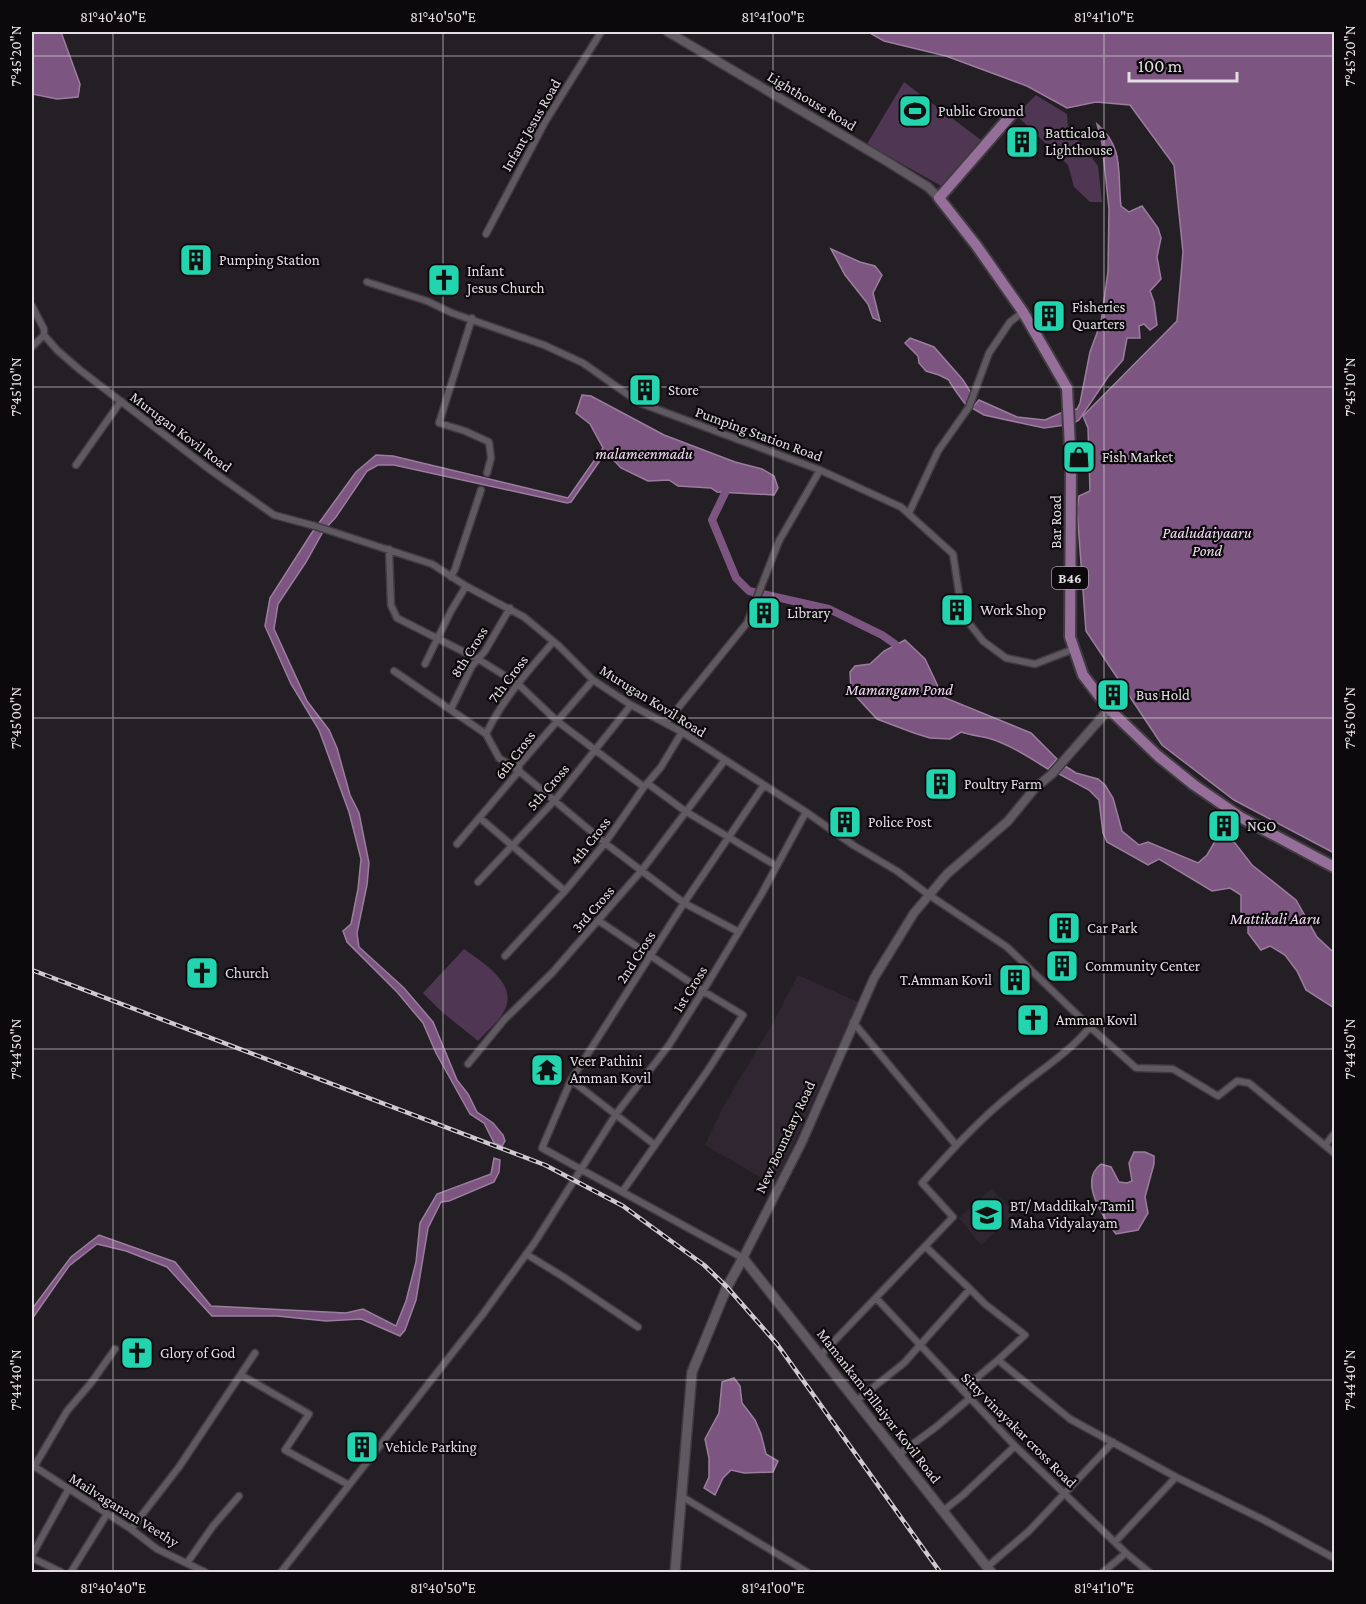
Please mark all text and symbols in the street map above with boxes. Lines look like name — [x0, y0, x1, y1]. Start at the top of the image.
text: 81°40'40"E — [80, 9, 146, 25]
text: 81°40'50"E — [410, 9, 476, 25]
text: 81°41'00"E — [741, 9, 805, 25]
text: 81°41'10"E — [1074, 9, 1134, 25]
text: 7°45'20"N — [8, 25, 24, 87]
text: 7°45'20"N — [1342, 25, 1358, 87]
scale bar — [1129, 45, 1237, 83]
text: 100 m — [1138, 56, 1183, 76]
street label: Lighthouse Road — [764, 68, 859, 135]
street label: Infant Jesus Road — [498, 76, 565, 174]
sports icon: Public Ground — [897, 93, 933, 129]
place label: Public Ground — [938, 103, 1024, 119]
building icon: Batticaloa Lighthouse — [1004, 124, 1040, 160]
place label: Batticaloa Lighthouse — [1045, 125, 1113, 159]
building icon: Pumping Station — [178, 242, 214, 278]
place label: Pumping Station — [219, 252, 320, 269]
church icon: Infant Jesus Church — [426, 262, 462, 298]
place label: Infant Jesus Church — [465, 263, 545, 297]
building icon: Fisheries Quarters — [1031, 298, 1067, 334]
place label: Fisheries Quarters — [1072, 299, 1126, 332]
text: 7°45'10"N — [8, 357, 24, 417]
text: 7°45'10"N — [1342, 357, 1358, 417]
building icon: Store — [627, 372, 663, 408]
place label: Store — [668, 382, 699, 398]
street label: Murugan Kovil Road — [127, 389, 235, 476]
street label: Pumping Station Road — [693, 404, 825, 465]
shop icon: Fish Market — [1061, 439, 1097, 475]
water label: malameenmadu — [595, 445, 693, 462]
place label: Fish Market — [1102, 449, 1174, 465]
street label: Bar Road — [1048, 495, 1064, 549]
water label: Paaludaiyaaru Pond — [1162, 524, 1252, 559]
road number: B46 — [1052, 567, 1088, 589]
building icon: Work Shop — [939, 592, 975, 628]
building icon: Library — [746, 595, 782, 631]
place label: Work Shop — [980, 602, 1046, 619]
place label: Library — [787, 605, 830, 622]
street label: 8th Cross — [447, 624, 491, 680]
street label: 7th Cross — [485, 652, 531, 706]
street label: Murugan Kovil Road — [596, 662, 709, 741]
building icon: Bus Hold — [1095, 677, 1131, 713]
water label: Mamangam Pond — [844, 681, 953, 699]
text: 7°45'00"N — [8, 687, 24, 749]
place label: Bus Hold — [1136, 687, 1190, 703]
text: 7°45'00"N — [1342, 687, 1358, 749]
street label: 6th Cross — [492, 728, 538, 782]
street label: 5th Cross — [524, 761, 572, 813]
building icon: Poultry Farm — [923, 766, 959, 802]
place label: Poultry Farm — [964, 776, 1042, 793]
building icon: Police Post — [827, 804, 863, 840]
building icon: NGO — [1206, 808, 1242, 844]
street label: 4th Cross — [566, 814, 614, 868]
place label: Police Post — [868, 814, 933, 830]
place label: NGO — [1247, 818, 1276, 834]
street label: 3rd Cross — [569, 883, 617, 935]
building icon: Car Park — [1046, 910, 1082, 946]
water label: Mattikali Aaru — [1229, 910, 1320, 927]
place label: Car Park — [1087, 920, 1138, 936]
street label: 2nd Cross — [613, 928, 659, 986]
building icon: Community Center — [1044, 948, 1080, 984]
church icon: Church — [184, 955, 220, 991]
place label: Community Center — [1085, 958, 1201, 975]
building icon: T.Amman Kovil — [997, 962, 1033, 998]
street label: 1st Cross — [670, 963, 711, 1015]
place label: Church — [225, 965, 269, 981]
place label: T.Amman Kovil — [900, 972, 992, 988]
church icon: Amman Kovil — [1015, 1002, 1051, 1038]
place label: Amman Kovil — [1056, 1012, 1137, 1028]
text: 7°44'50"N — [8, 1018, 24, 1079]
text: 7°44'50"N — [1342, 1018, 1358, 1079]
temple icon: Veer Pathini Amman Kovil — [529, 1052, 565, 1088]
place label: Veer Pathini Amman Kovil — [570, 1053, 651, 1086]
street label: New Boundary Road — [752, 1078, 819, 1196]
school or university icon: BT/ Maddikaly Tamil Maha Vidyalayam — [969, 1197, 1005, 1233]
place label: BT/ Maddikaly Tamil Maha Vidyalayam — [1010, 1198, 1135, 1232]
street label: Mamankam Pillaiyar Kovil Road — [813, 1326, 944, 1487]
church icon: Glory of God — [119, 1335, 155, 1371]
place label: Glory of God — [160, 1345, 236, 1362]
text: 7°44'40"N — [8, 1349, 24, 1411]
text: 7°44'40"N — [1342, 1349, 1358, 1411]
street label: Sitty vinayakar cross Road — [958, 1369, 1080, 1492]
building icon: Vehicle Parking — [344, 1429, 380, 1465]
place label: Vehicle Parking — [385, 1439, 477, 1456]
street label: Mailvaganam Veethy — [66, 1470, 182, 1551]
text: 81°40'40"E — [80, 1580, 146, 1596]
text: 81°40'50"E — [410, 1580, 476, 1596]
text: 81°41'00"E — [741, 1580, 805, 1596]
text: 81°41'10"E — [1074, 1580, 1134, 1596]

